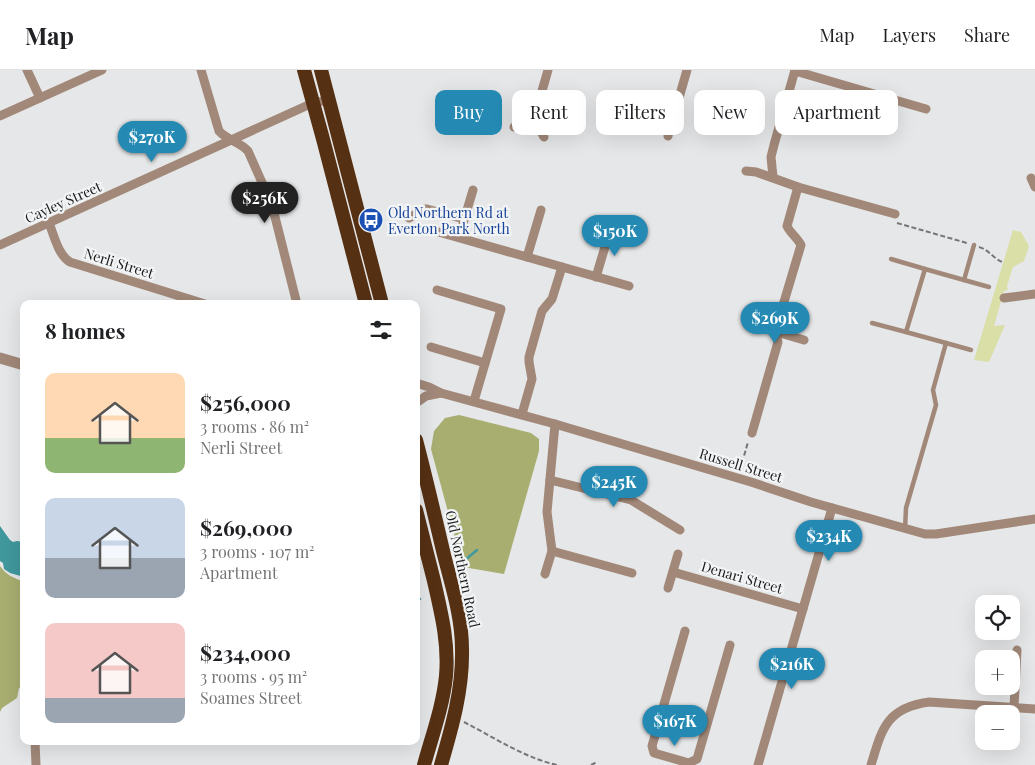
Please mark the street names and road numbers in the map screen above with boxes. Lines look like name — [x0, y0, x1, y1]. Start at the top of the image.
street label: Cayley Street — [22, 176, 105, 227]
street label: Nerli Street — [82, 243, 157, 283]
street label: Russell Street — [697, 443, 786, 487]
street label: Old Northern Road — [441, 509, 485, 629]
street label: Denari Street — [699, 556, 786, 598]

